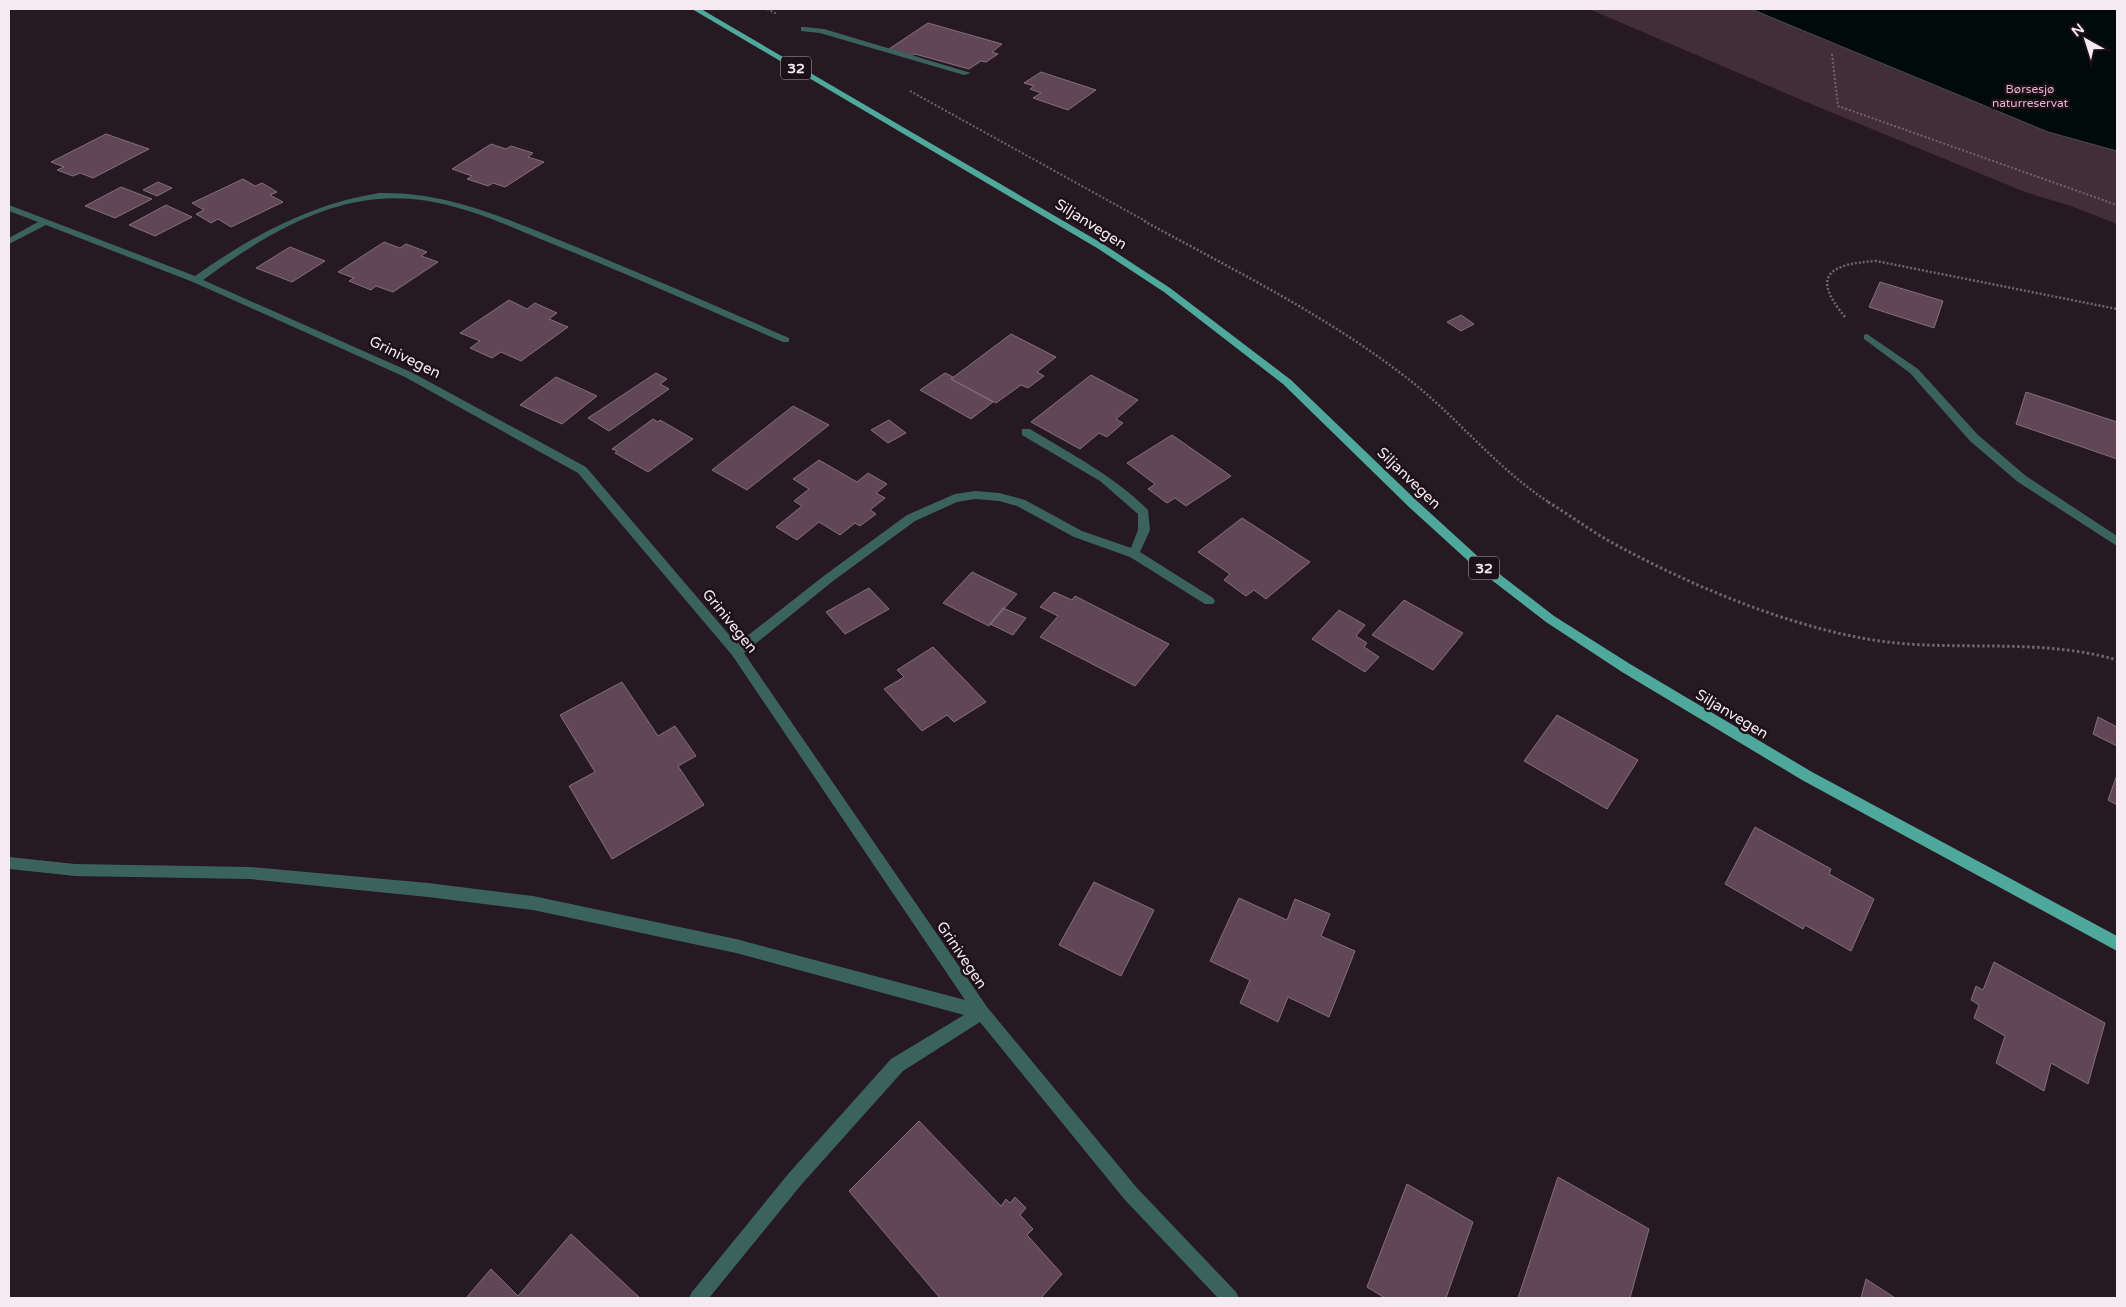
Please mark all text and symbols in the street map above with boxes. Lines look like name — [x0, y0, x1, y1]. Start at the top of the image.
north arrow — [2061, 15, 2111, 65]
text: N — [2068, 20, 2088, 40]
road number: 32 — [781, 56, 811, 80]
park label: Børsesjø naturreservat — [1992, 82, 2069, 110]
street label: Siljanvegen — [1052, 195, 1130, 253]
street label: Grinivegen — [366, 332, 444, 382]
street label: Siljanvegen — [1374, 443, 1444, 513]
road number: 32 — [1469, 556, 1499, 580]
street label: Grinivegen — [699, 585, 761, 657]
street label: Siljanvegen — [1693, 685, 1771, 743]
street label: Grinivegen — [933, 918, 991, 992]

